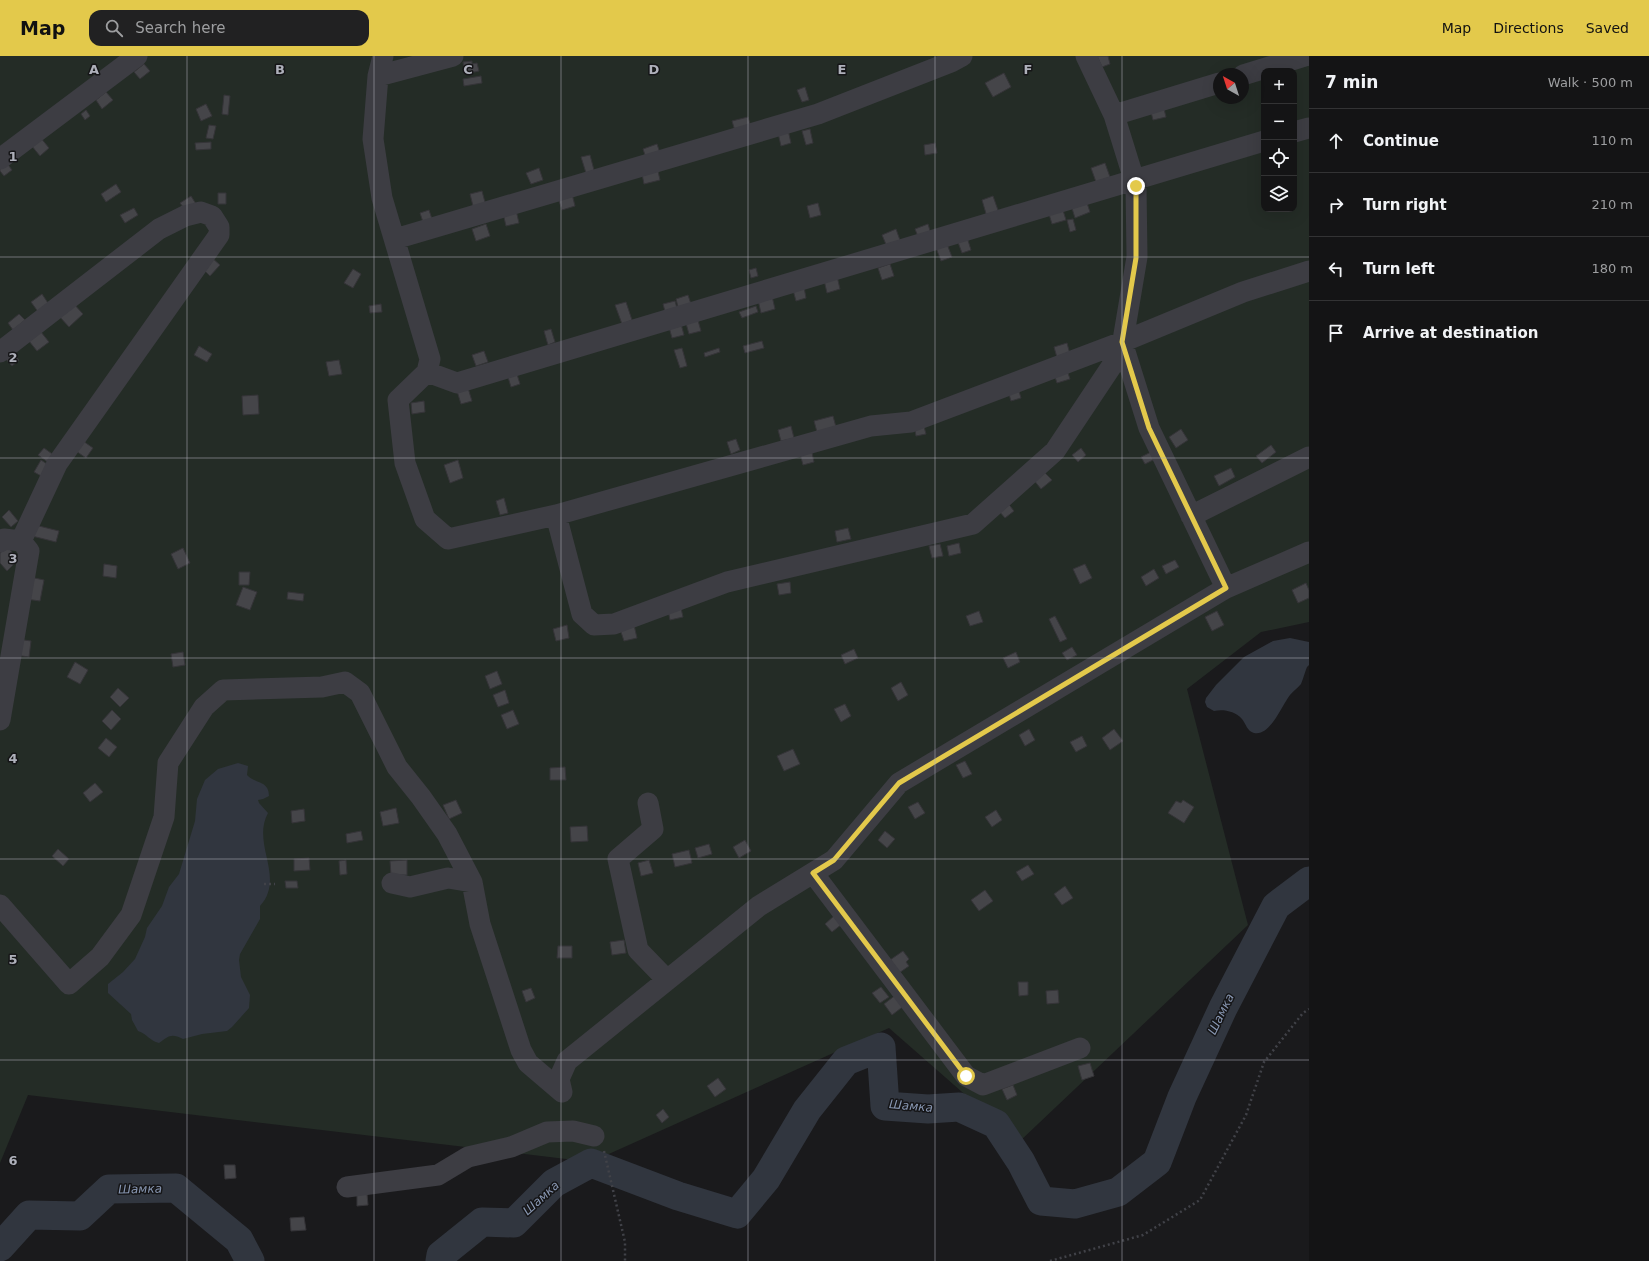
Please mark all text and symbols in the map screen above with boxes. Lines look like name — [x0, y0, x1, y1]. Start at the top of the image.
search box — [89, 10, 369, 46]
text: Map — [20, 17, 65, 39]
icon: search — [103, 17, 125, 39]
text: Search here — [135, 19, 225, 37]
text: Map — [1442, 20, 1471, 36]
text: Directions — [1493, 20, 1564, 36]
text: Saved — [1586, 20, 1629, 36]
text: A — [89, 62, 99, 77]
text: B — [275, 62, 285, 77]
text: C — [463, 62, 473, 77]
text: D — [649, 62, 660, 77]
text: E — [838, 62, 846, 77]
text: F — [1024, 62, 1032, 77]
north arrow — [1213, 68, 1249, 104]
map controls — [1261, 68, 1297, 212]
button: + — [1261, 68, 1297, 104]
text: 7 min — [1325, 72, 1378, 92]
text: Walk · 500 m — [1548, 75, 1633, 90]
button: − — [1261, 104, 1297, 140]
icon: ahead — [1325, 130, 1347, 152]
text: Continue — [1363, 132, 1439, 150]
text: 110 m — [1591, 133, 1633, 148]
button: locate — [1261, 140, 1297, 176]
text: 1 — [8, 149, 18, 164]
button: layers — [1261, 176, 1297, 212]
route end — [1127, 177, 1145, 195]
icon: right — [1325, 194, 1347, 216]
text: Turn right — [1363, 196, 1447, 214]
text: 210 m — [1591, 197, 1633, 212]
icon: left — [1325, 258, 1347, 280]
text: Turn left — [1363, 260, 1435, 278]
text: 180 m — [1591, 261, 1633, 276]
icon: arrive — [1325, 322, 1347, 344]
text: Arrive at destination — [1363, 324, 1538, 342]
text: 2 — [8, 350, 18, 365]
text: 3 — [8, 551, 18, 566]
text: 4 — [8, 751, 18, 766]
text: 5 — [8, 952, 18, 967]
water label: Шамка — [1205, 991, 1237, 1037]
route start — [957, 1067, 975, 1085]
water label: Шамка — [889, 1097, 933, 1115]
text: 6 — [8, 1153, 18, 1168]
water label: Шамка — [520, 1178, 562, 1218]
water label: Шамка — [118, 1182, 162, 1196]

